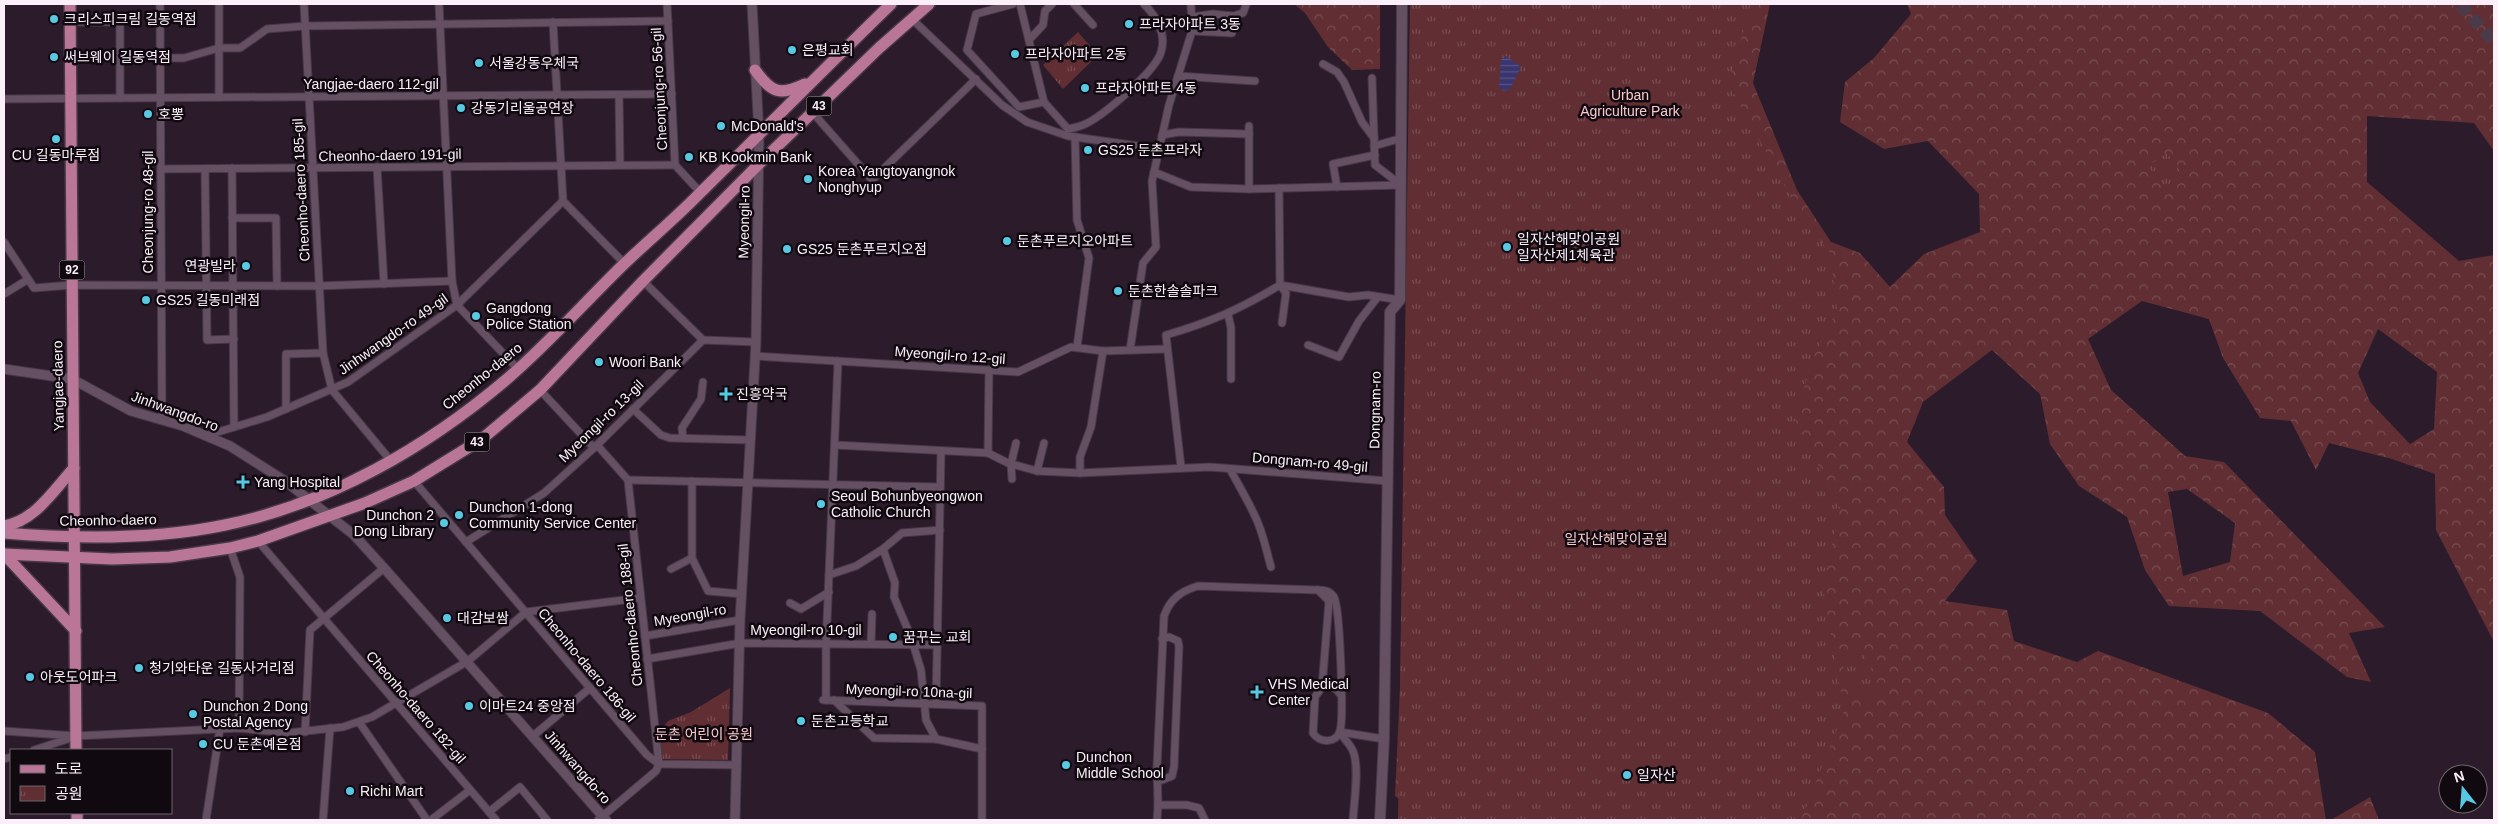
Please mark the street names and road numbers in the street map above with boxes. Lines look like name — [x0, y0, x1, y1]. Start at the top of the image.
street label: Cheonjung-ro 56-gil — [648, 27, 670, 151]
street label: Yangjae-daero 112-gil — [303, 76, 439, 92]
road number: 43 — [806, 96, 832, 115]
street label: Cheonho-daero 185-gil — [289, 118, 313, 262]
street label: Cheonho-daero 191-gil — [318, 146, 462, 164]
street label: Cheonjung-ro 48-gil — [140, 151, 156, 273]
street label: Myeongil-ro — [735, 185, 753, 259]
road number: 92 — [60, 260, 84, 280]
street label: Jinhwangdo-ro 49-gil — [335, 290, 451, 378]
street label: Cheonho-daero — [439, 339, 525, 413]
street label: Yangjae-daero — [49, 340, 67, 432]
street label: Myeongil-ro 12-gil — [894, 343, 1006, 367]
street label: Dongnam-ro — [1366, 371, 1384, 449]
street label: Myeongil-ro 13-gil — [555, 377, 647, 465]
street label: Jinhwangdo-ro — [129, 388, 221, 434]
road number: 43 — [464, 432, 490, 452]
street label: Dongnam-ro 49-gil — [1252, 449, 1368, 475]
street label: Cheonho-daero — [59, 511, 157, 529]
street label: Cheonho-daero 188-gil — [615, 543, 645, 687]
street label: Myeongil-ro — [653, 601, 728, 629]
street label: Cheonho-daero 186-gil — [535, 605, 639, 725]
street label: Myeongil-ro 10-gil — [750, 622, 862, 638]
street label: Cheonho-daero 182-gil — [363, 648, 469, 766]
street label: Myeongil-ro 10na-gil — [845, 681, 973, 701]
street label: Jinhwangdo-ro — [542, 727, 614, 807]

